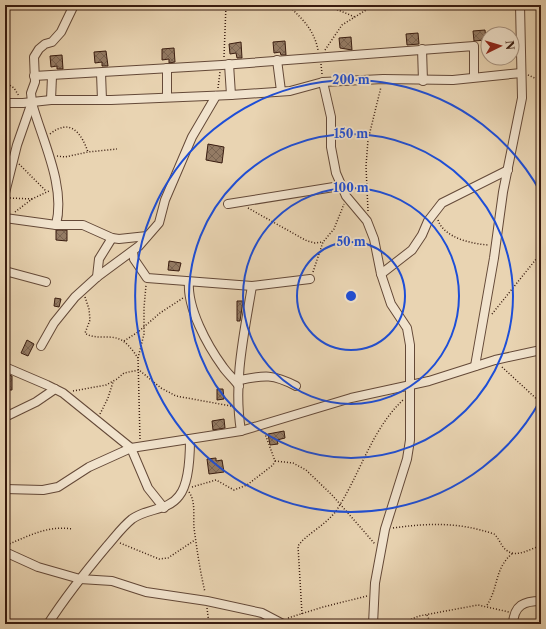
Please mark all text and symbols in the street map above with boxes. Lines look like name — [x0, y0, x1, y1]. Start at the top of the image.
north arrow — [480, 26, 520, 66]
text: N — [503, 40, 517, 51]
text: 200 m — [332, 72, 370, 87]
text: 150 m — [334, 126, 368, 141]
text: 100 m — [333, 180, 369, 195]
text: 50 m — [336, 234, 366, 249]
centre of rings — [344, 289, 358, 303]

